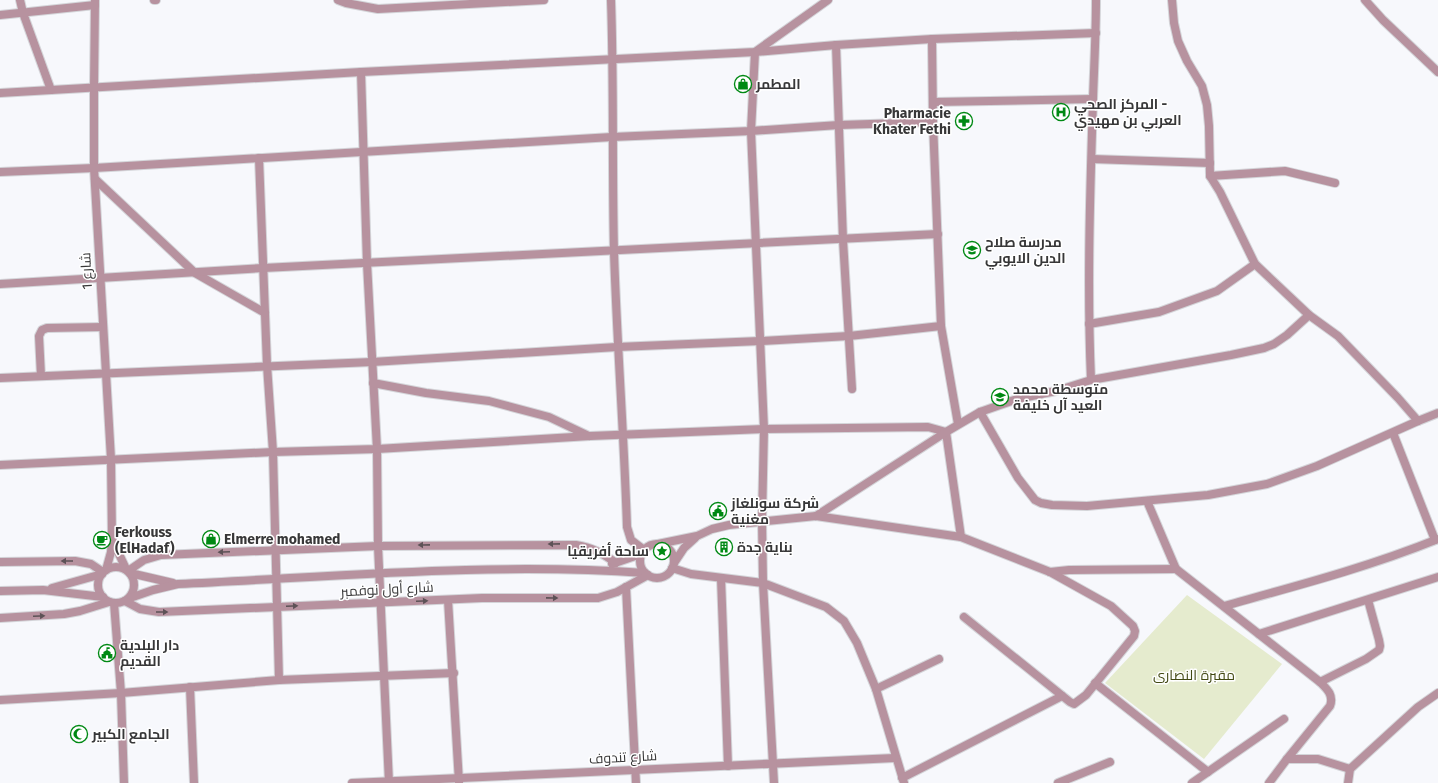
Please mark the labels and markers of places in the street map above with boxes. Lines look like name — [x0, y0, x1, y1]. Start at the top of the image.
shop icon: المطمر — [733, 74, 753, 94]
place label: المطمر — [755, 76, 801, 93]
place label: المركز الصحي - العربي بن مهيدي — [1074, 96, 1182, 132]
hospital icon: المركز الصحي - العربي بن مهيدي — [1051, 102, 1071, 122]
place label: Pharmacie Khater Fethi — [873, 105, 951, 138]
pharmacy icon: Pharmacie Khater Fethi — [954, 111, 974, 131]
place label: مدرسة صلاح الدين الايوبي — [985, 234, 1066, 270]
school or university icon: مدرسة صلاح الدين الايوبي — [962, 240, 982, 260]
place label: متوسطة محمد العيد آل خليفة — [1013, 381, 1108, 414]
school or university icon: متوسطة محمد العيد آل خليفة — [990, 387, 1010, 407]
place label: شركة سونلغاز مغنية — [730, 495, 819, 528]
public building icon: شركة سونلغاز مغنية — [708, 501, 728, 521]
place label: Ferkouss (ElHadaf) — [115, 524, 175, 557]
shop icon: Elmerre mohamed — [201, 529, 221, 549]
cafe icon: Ferkouss (ElHadaf) — [92, 530, 112, 550]
place label: Elmerre mohamed — [224, 531, 341, 548]
building icon: بناية جدة — [714, 537, 734, 557]
place label: بناية جدة — [737, 539, 793, 556]
place icon: ساحة أفريقيا — [652, 541, 672, 561]
place label: ساحة أفريقيا — [567, 542, 649, 560]
place label: دار البلدية القديم — [120, 637, 179, 671]
public building icon: دار البلدية القديم — [97, 643, 117, 663]
mosque icon: الجامع الكبير — [69, 724, 89, 744]
place label: الجامع الكبير — [91, 726, 170, 744]

